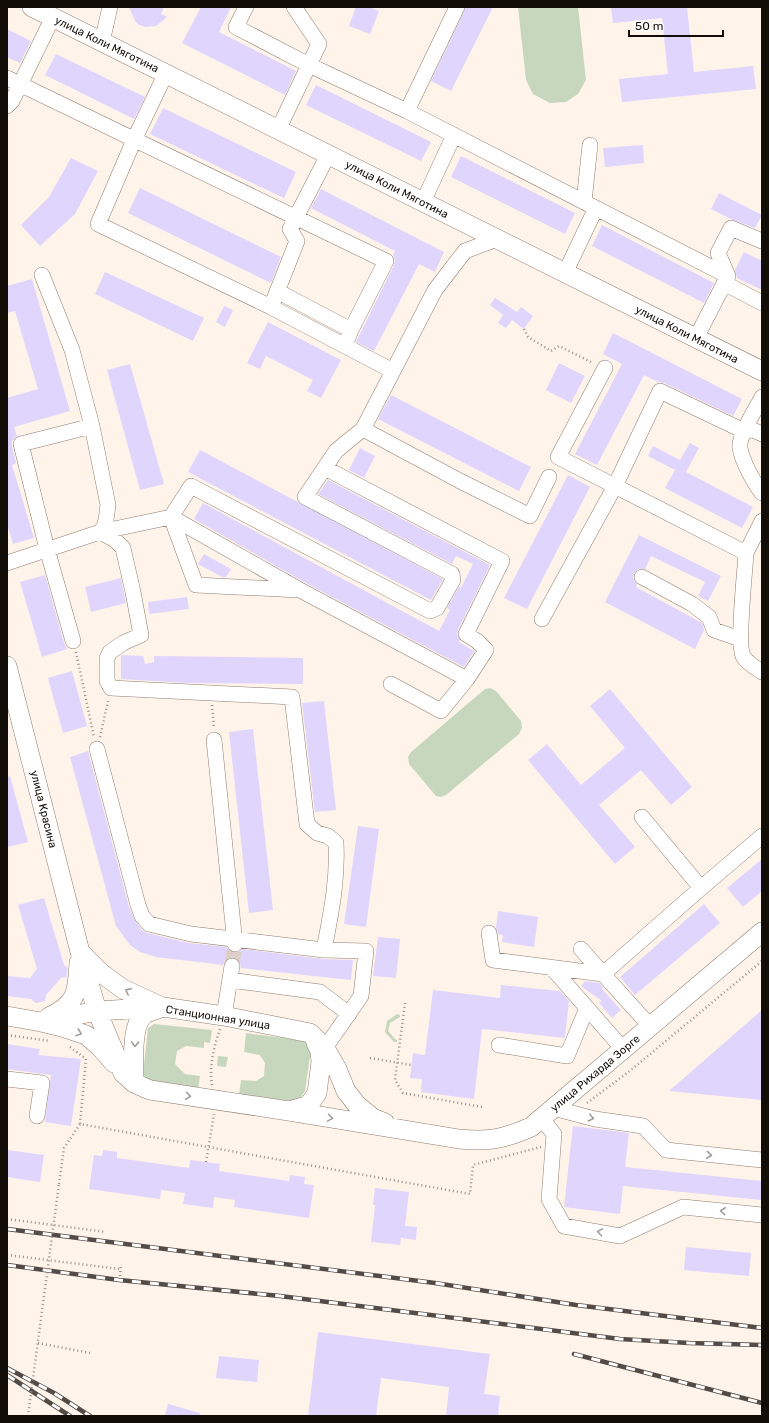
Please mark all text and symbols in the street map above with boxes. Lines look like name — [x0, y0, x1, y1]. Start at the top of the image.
scale bar — [629, 12, 723, 38]
street label: улица Коли Мяготина — [53, 14, 161, 75]
text: 50 m — [635, 19, 663, 33]
street label: улица Коли Мяготина — [343, 158, 450, 221]
street label: улица Коли Мяготина — [633, 303, 740, 366]
street label: улица Красина — [28, 769, 59, 849]
one-way arrow — [124, 988, 132, 996]
street label: Станционная улица — [165, 1003, 271, 1032]
one-way arrow — [75, 1028, 82, 1036]
street label: улица Рихарда Зорге — [548, 1032, 643, 1115]
one-way arrow — [130, 1041, 139, 1047]
one-way arrow — [185, 1091, 191, 1100]
one-way arrow — [327, 1113, 334, 1122]
one-way arrow — [587, 1113, 594, 1121]
one-way arrow — [706, 1150, 712, 1159]
one-way arrow — [720, 1207, 726, 1216]
one-way arrow — [597, 1228, 603, 1237]

